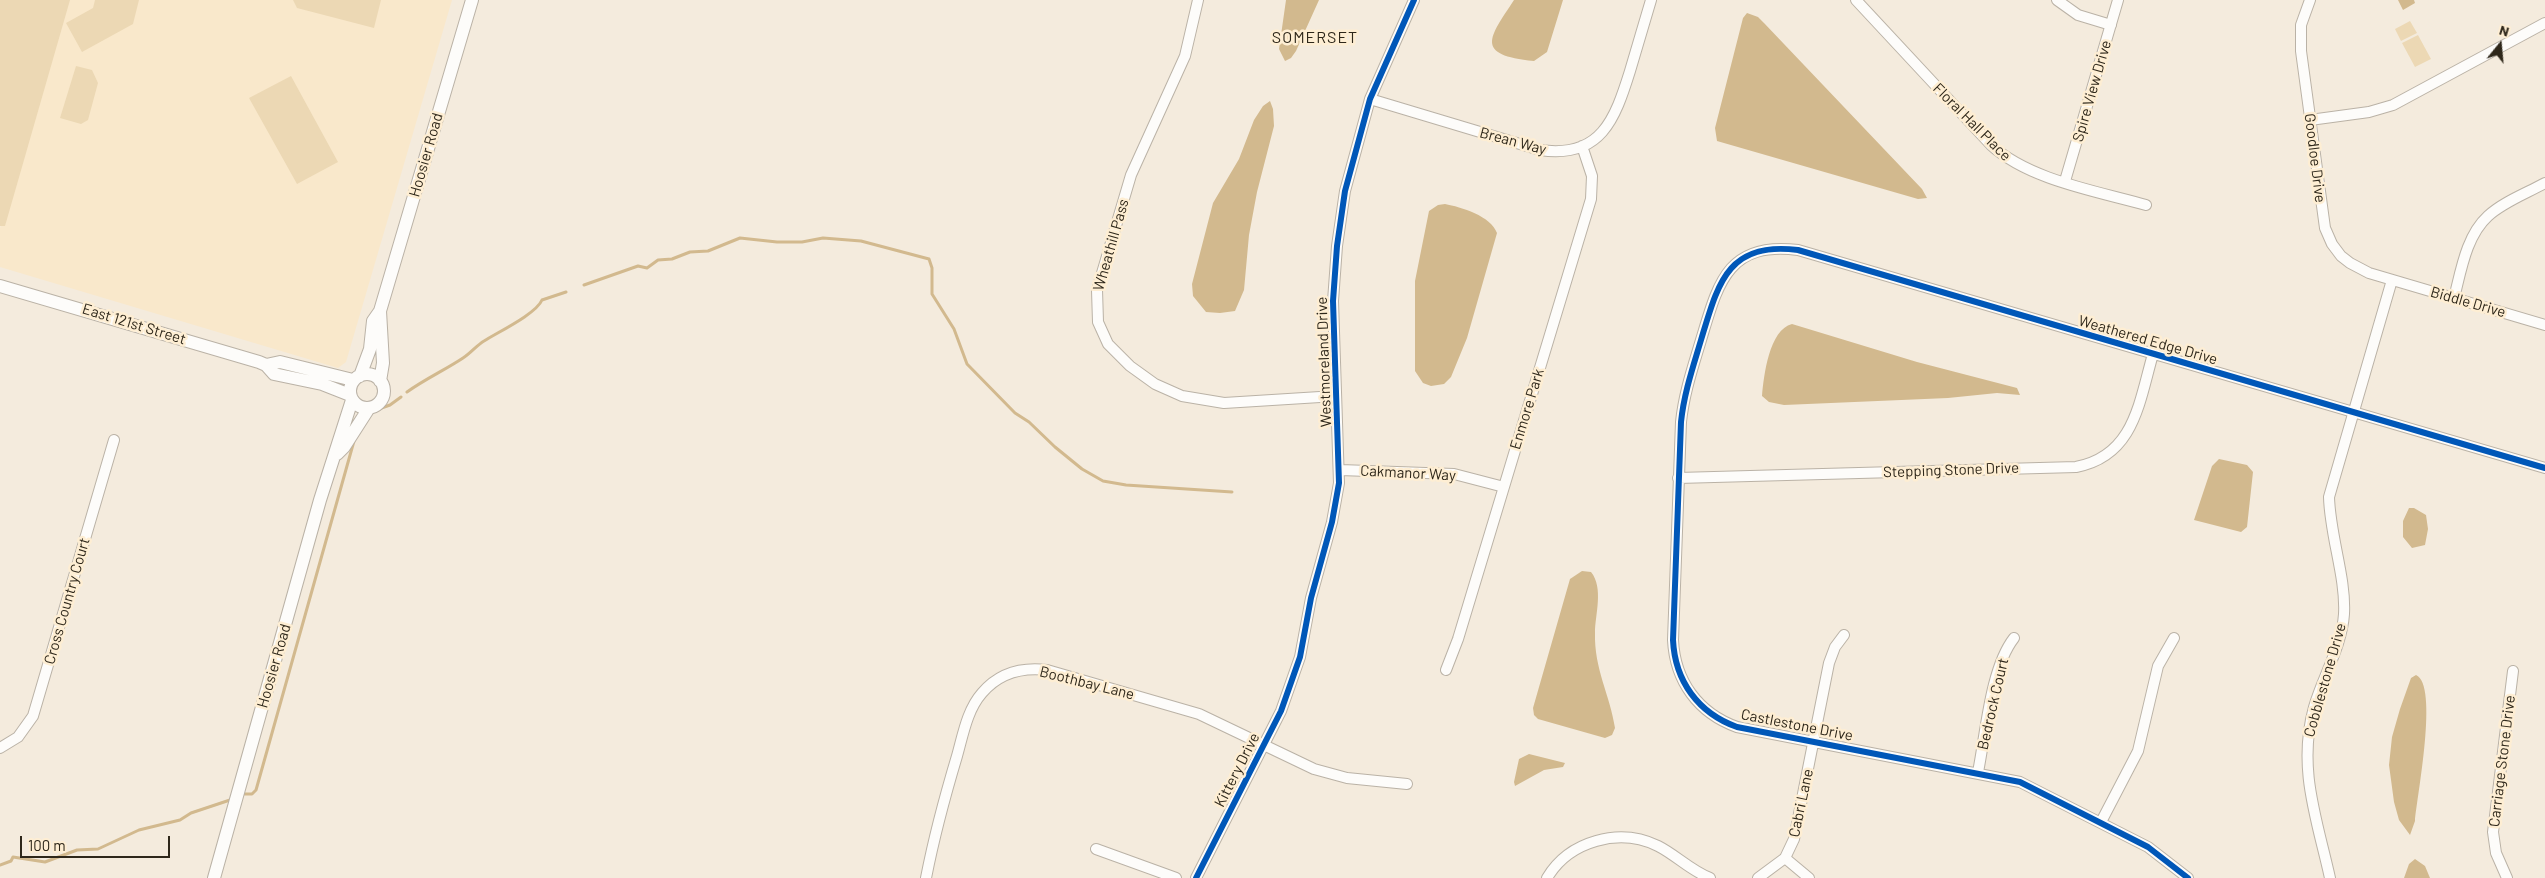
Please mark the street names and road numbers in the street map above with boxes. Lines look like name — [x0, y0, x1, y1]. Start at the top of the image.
street label: Spire View Drive — [2069, 38, 2115, 144]
street label: Floral Hall Place — [1929, 79, 2015, 165]
street label: Hoosier Road — [405, 111, 447, 199]
street label: Goodloe Drive — [2301, 112, 2329, 204]
street label: Brean Way — [1478, 123, 1548, 159]
street label: Wheathill Pass — [1089, 197, 1133, 293]
street label: Biddle Drive — [2428, 283, 2508, 321]
street label: Westmoreland Drive — [1313, 296, 1335, 428]
street label: East 121st Street — [80, 300, 188, 348]
street label: Weathered Edge Drive — [2076, 312, 2220, 368]
street label: Enmore Park — [1506, 366, 1548, 452]
street label: Stepping Stone Drive — [1883, 459, 2019, 481]
street label: Cakmanor Way — [1360, 462, 1456, 484]
street label: Cross Country Court — [40, 536, 94, 666]
street label: Cobblestone Drive — [2300, 621, 2350, 739]
street label: Hoosier Road — [253, 622, 295, 710]
street label: Bedrock Court — [1974, 656, 2012, 752]
street label: Boothbay Lane — [1038, 663, 1136, 703]
street label: Carriage Stone Drive — [2485, 694, 2519, 828]
street label: Castlestone Drive — [1740, 705, 1854, 745]
street label: Kittery Drive — [1211, 730, 1263, 810]
street label: Cabri Lane — [1785, 767, 1817, 839]

